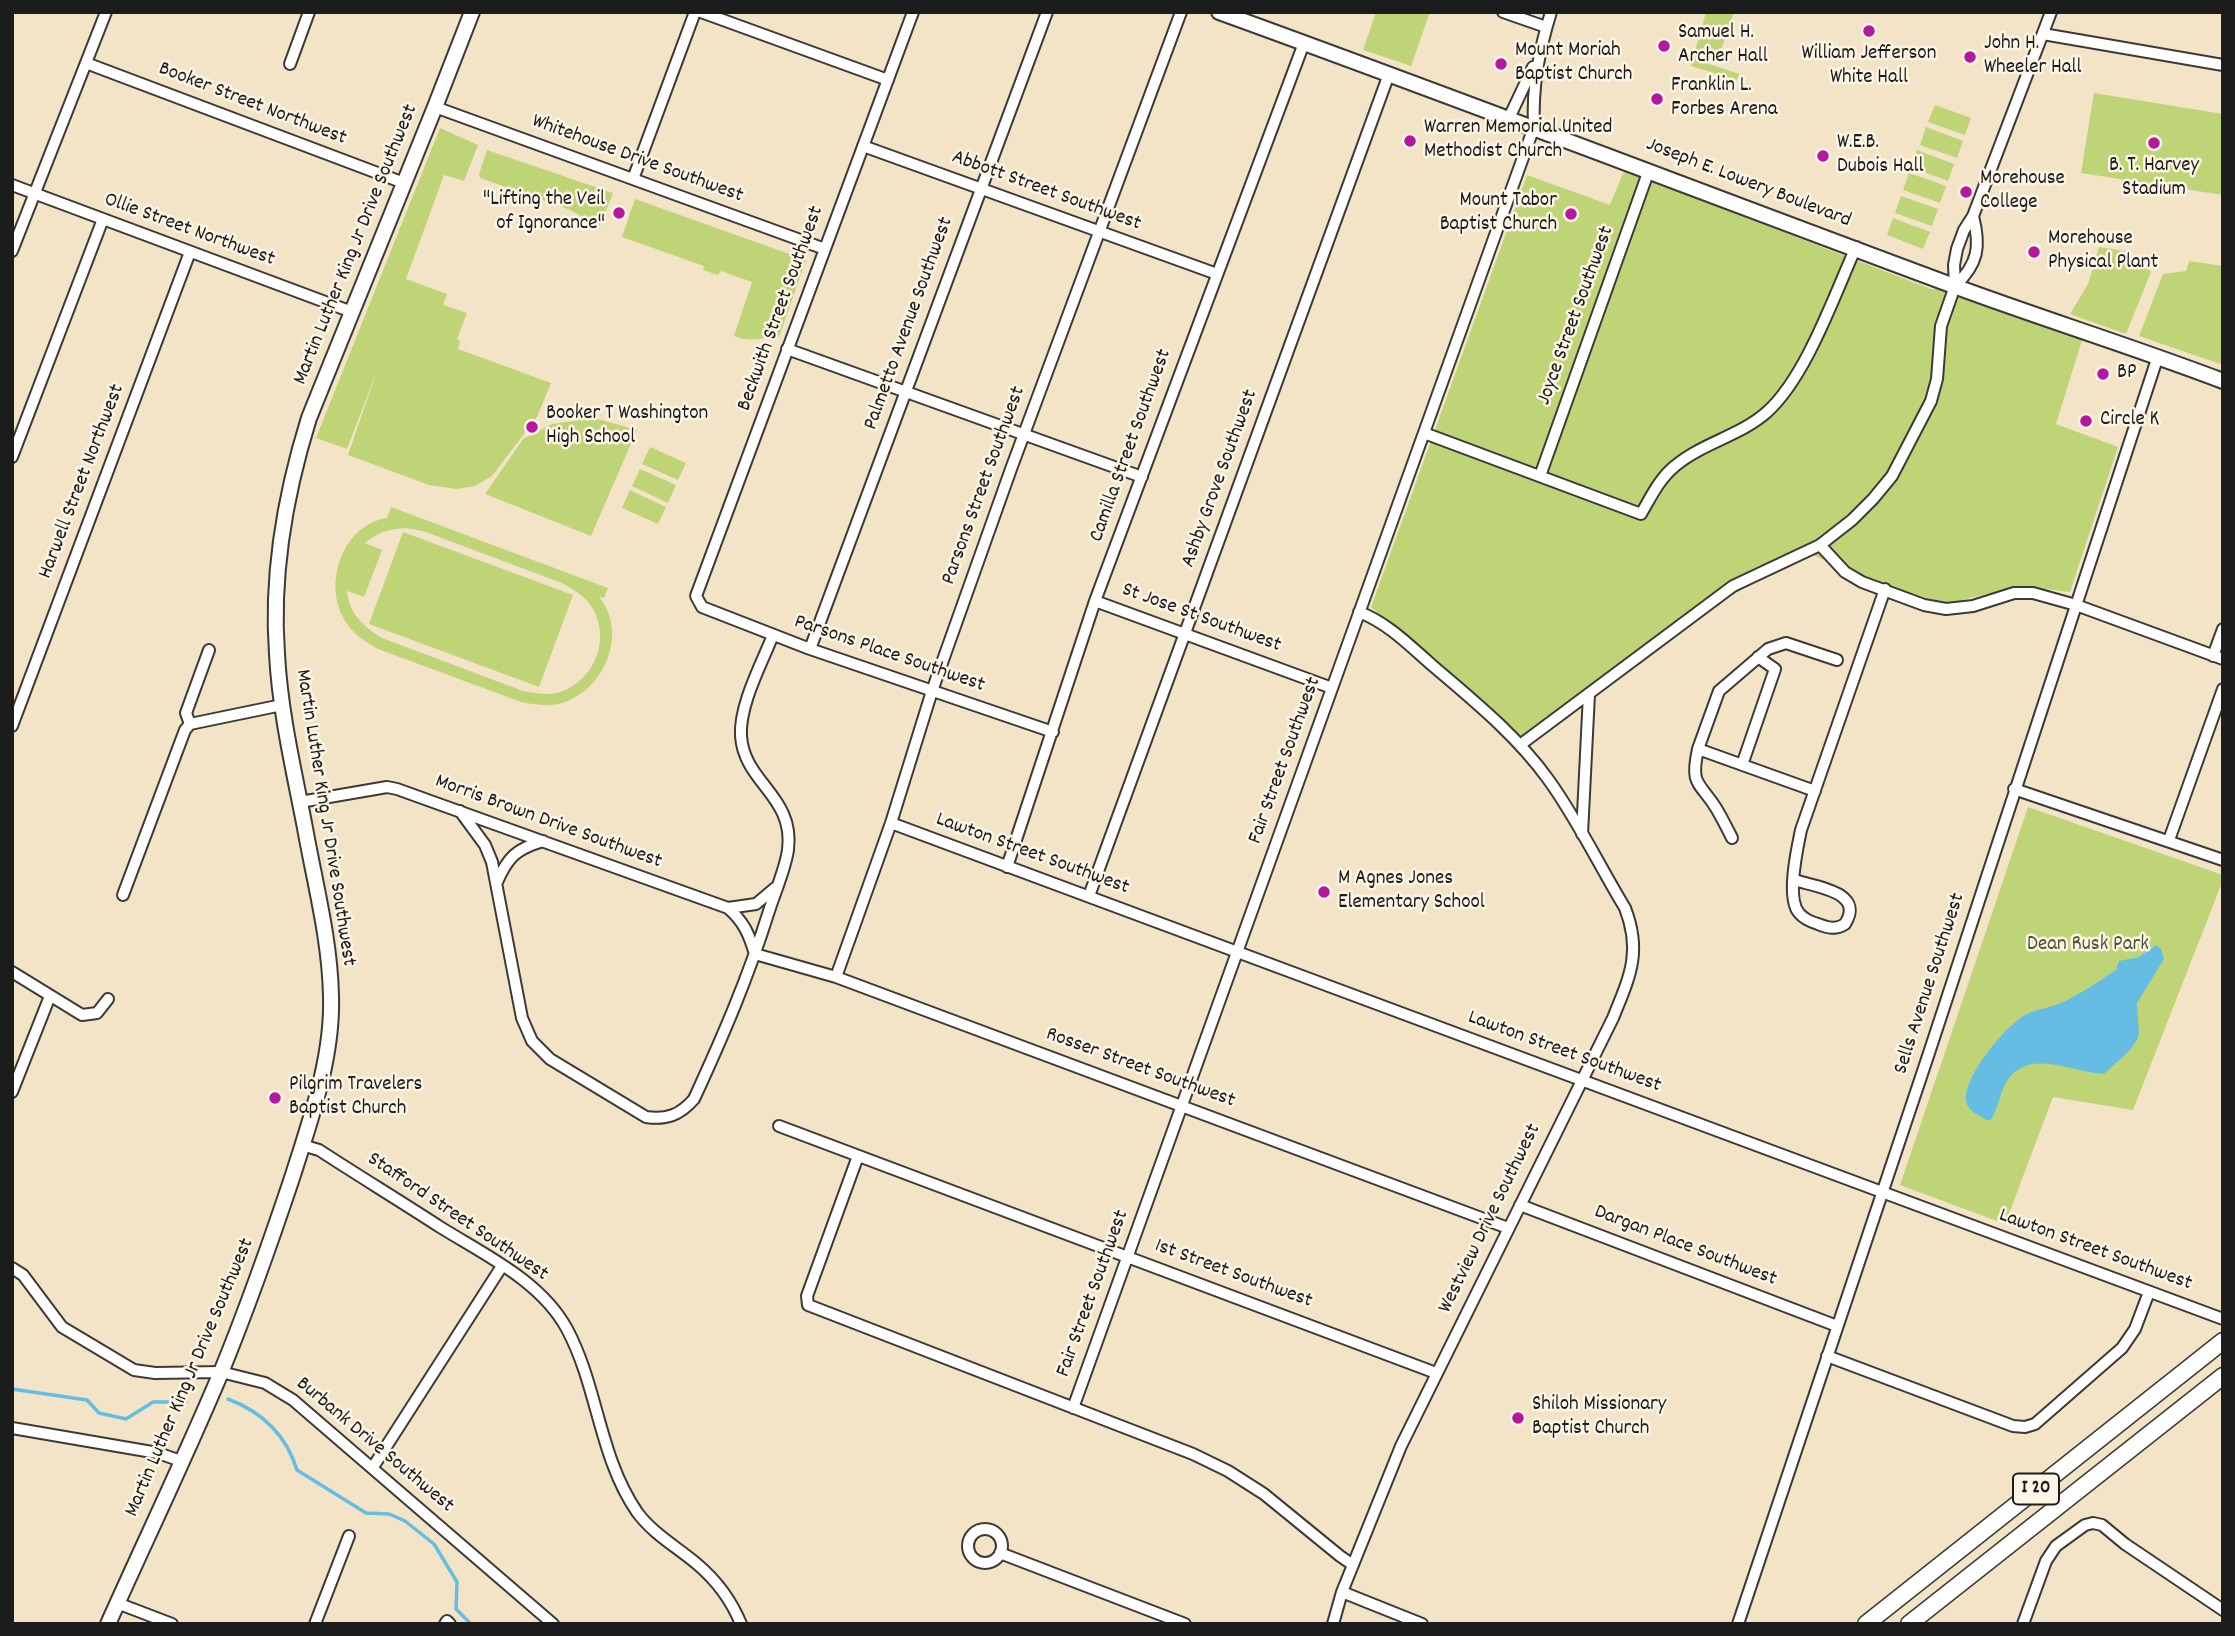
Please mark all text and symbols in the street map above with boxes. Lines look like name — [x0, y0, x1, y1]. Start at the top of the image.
place label: Samuel H. Archer Hall — [1678, 21, 1768, 71]
marker: William Jefferson White Hall — [1861, 23, 1877, 39]
place label: John H. Wheeler Hall — [1984, 32, 2082, 82]
marker: Samuel H. Archer Hall — [1656, 38, 1672, 54]
place label: Mount Moriah Baptist Church — [1515, 39, 1632, 89]
place label: William Jefferson White Hall — [1802, 42, 1936, 92]
marker: John H. Wheeler Hall — [1962, 49, 1978, 65]
marker: Mount Moriah Baptist Church — [1493, 56, 1509, 72]
street label: Booker Street Northwest — [155, 58, 349, 152]
place label: Franklin L. Forbes Arena — [1671, 74, 1778, 124]
marker: Franklin L. Forbes Arena — [1649, 91, 1665, 107]
street label: Martin Luther King Jr Drive Southwest — [289, 101, 425, 389]
street label: Whitehouse Drive Southwest — [528, 110, 746, 210]
place label: Warren Memorial United Methodist Church — [1424, 116, 1612, 166]
place label: W.E.B. Dubois Hall — [1837, 131, 1923, 181]
marker: Warren Memorial United Methodist Church — [1402, 133, 1418, 149]
street label: Joseph E. Lowery Boulevard — [1642, 133, 1854, 235]
marker: B. T. Harvey Stadium — [2146, 135, 2162, 151]
street label: Abbott Street Southwest — [948, 146, 1144, 238]
marker: W.E.B. Dubois Hall — [1815, 148, 1831, 164]
place label: B. T. Harvey Stadium — [2109, 154, 2199, 204]
place label: Morehouse College — [1980, 167, 2065, 217]
marker: Morehouse College — [1958, 184, 1974, 200]
street label: Ollie Street Northwest — [100, 188, 278, 274]
place label: "Lifting the Veil of Ignorance" — [483, 188, 605, 238]
place label: Mount Tabor Baptist Church — [1440, 189, 1557, 239]
street label: Beckwith Street Southwest — [733, 203, 831, 415]
marker: "Lifting the Veil of Ignorance" — [611, 205, 627, 221]
marker: Mount Tabor Baptist Church — [1563, 206, 1579, 222]
street label: Palmetto Avenue Southwest — [860, 214, 960, 434]
street label: Joyce Street Southwest — [1533, 223, 1621, 409]
place label: Morehouse Physical Plant — [2048, 227, 2158, 277]
marker: Morehouse Physical Plant — [2026, 244, 2042, 260]
street label: Camilla Street Southwest — [1085, 346, 1179, 546]
place label: BP — [2117, 361, 2136, 387]
marker: BP — [2095, 366, 2111, 382]
street label: Harwell Street Northwest — [34, 381, 132, 583]
street label: Parsons Street Southwest — [937, 384, 1033, 588]
street label: Ashby Grove Southwest — [1177, 387, 1265, 571]
place label: Booker T Washington High School — [546, 402, 708, 452]
place label: Circle K — [2100, 408, 2159, 434]
marker: Circle K — [2078, 413, 2094, 429]
marker: Booker T Washington High School — [524, 419, 540, 435]
street label: St Jose St Southwest — [1118, 578, 1284, 660]
street label: Parsons Place Southwest — [790, 611, 988, 699]
street label: Martin Luther King Jr Drive Southwest — [288, 668, 360, 968]
street label: Fair Street Southwest — [1244, 674, 1328, 848]
street label: Morris Brown Drive Southwest — [431, 770, 665, 876]
street label: Lawton Street Southwest — [932, 808, 1132, 902]
place label: M Agnes Jones Elementary School — [1338, 867, 1485, 917]
marker: M Agnes Jones Elementary School — [1316, 884, 1332, 900]
street label: Sells Avenue Southwest — [1890, 890, 1972, 1078]
park label: Dean Rusk Park — [2027, 933, 2149, 959]
street label: Lawton Street Southwest — [1464, 1006, 1664, 1100]
street label: Rosser Street Southwest — [1042, 1023, 1238, 1115]
place label: Pilgrim Travelers Baptist Church — [289, 1073, 422, 1123]
marker: Pilgrim Travelers Baptist Church — [267, 1090, 283, 1106]
street label: Westview Drive Southwest — [1434, 1120, 1548, 1318]
street label: Stafford Street Southwest — [362, 1148, 552, 1288]
street label: Dargan Place Southwest — [1590, 1201, 1780, 1293]
street label: Lawton Street Southwest — [1995, 1204, 2195, 1298]
street label: Fair Street Southwest — [1052, 1207, 1136, 1381]
street label: Martin Luther King Jr Drive Southwest — [121, 1235, 261, 1521]
street label: 1st Street Southwest — [1151, 1235, 1315, 1315]
street label: Burbank Drive Southwest — [290, 1373, 458, 1519]
place label: Shiloh Missionary Baptist Church — [1532, 1393, 1666, 1443]
marker: Shiloh Missionary Baptist Church — [1510, 1410, 1526, 1426]
road number: I 20 — [2013, 1474, 2059, 1504]

